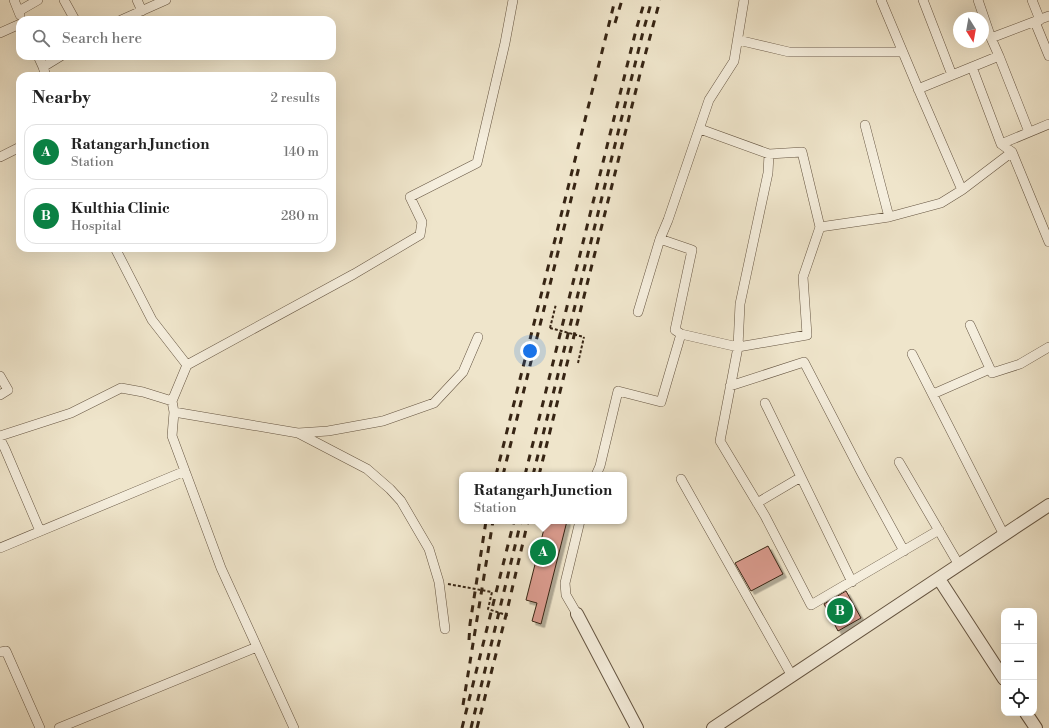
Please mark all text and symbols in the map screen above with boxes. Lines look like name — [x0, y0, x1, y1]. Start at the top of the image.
north arrow — [953, 12, 989, 48]
search box — [16, 16, 336, 60]
icon: search — [30, 27, 52, 49]
text: Search here — [62, 29, 142, 48]
text: Nearby — [32, 87, 91, 109]
text: 2 results — [271, 90, 320, 106]
text: Ratangarh Junction — [71, 135, 209, 154]
text: A — [41, 144, 51, 160]
text: 140 m — [283, 144, 319, 160]
text: Station — [71, 154, 114, 170]
text: Kulthia Clinic — [71, 199, 170, 218]
text: B — [41, 208, 51, 224]
text: 280 m — [281, 208, 319, 224]
text: Hospital — [71, 218, 121, 234]
your location — [520, 341, 540, 361]
popup — [459, 472, 627, 524]
text: Ratangarh Junction — [474, 481, 612, 500]
text: Station — [474, 500, 517, 516]
pin: A — [530, 537, 556, 567]
pin: B — [827, 596, 853, 626]
map controls — [1001, 608, 1037, 716]
button: + — [1001, 608, 1037, 644]
button: − — [1001, 644, 1037, 680]
button: locate — [1001, 680, 1037, 716]

